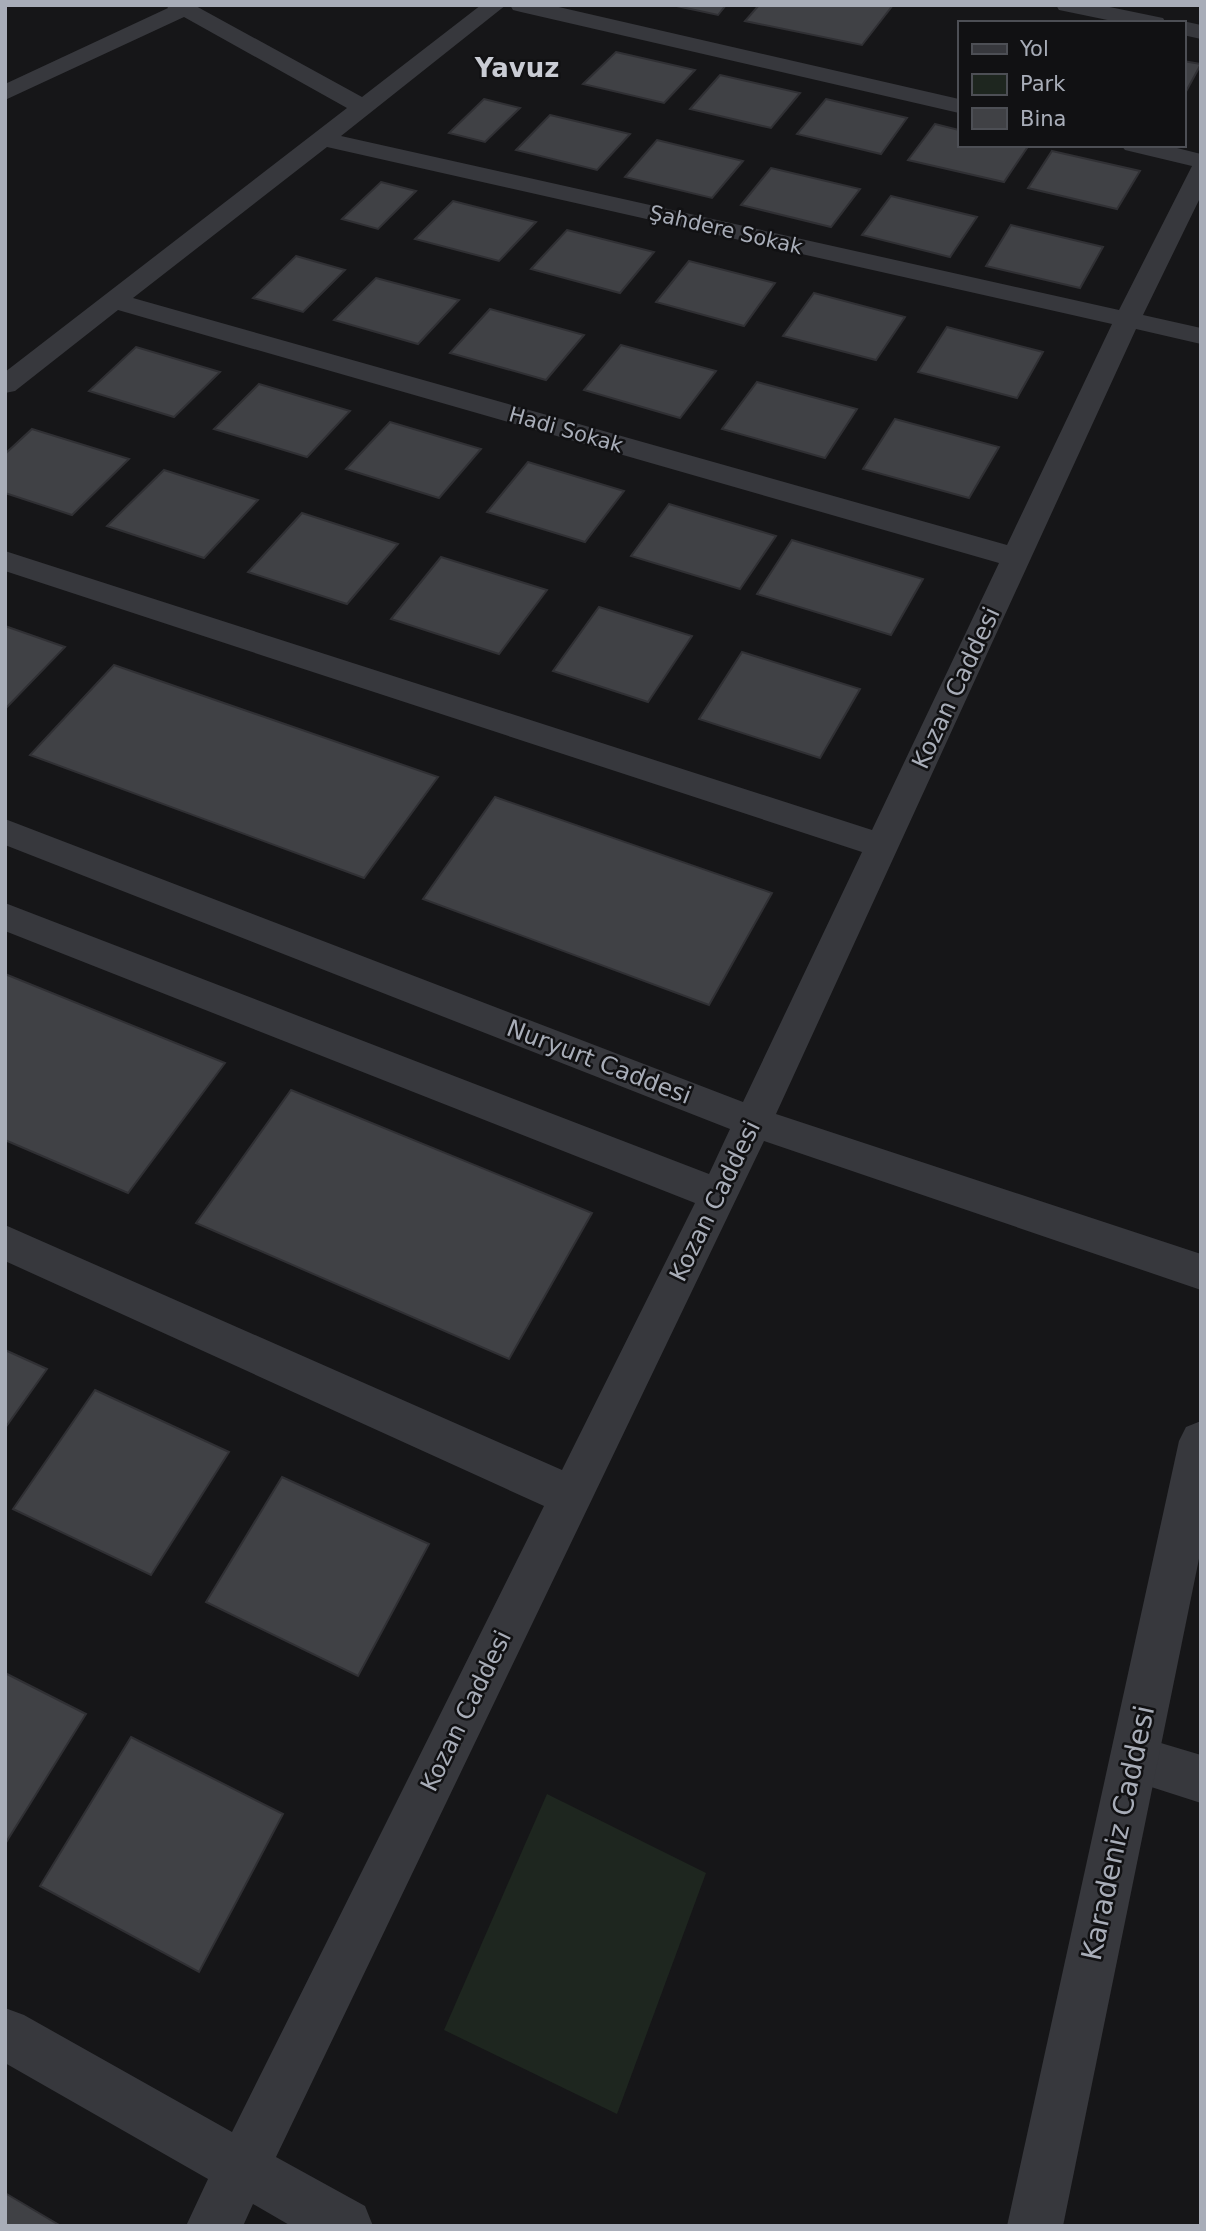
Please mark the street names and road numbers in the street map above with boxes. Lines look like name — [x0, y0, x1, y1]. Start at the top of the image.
street label: Şahdere Sokak — [647, 201, 806, 259]
street label: Hadi Sokak — [506, 402, 627, 458]
street label: Kozan Caddesi — [906, 603, 1006, 773]
street label: Nuryurt Caddesi — [503, 1014, 695, 1110]
street label: Kozan Caddesi — [664, 1116, 766, 1286]
street label: Kozan Caddesi — [415, 1626, 517, 1796]
street label: Karadeniz Caddesi — [1075, 1703, 1161, 1963]

